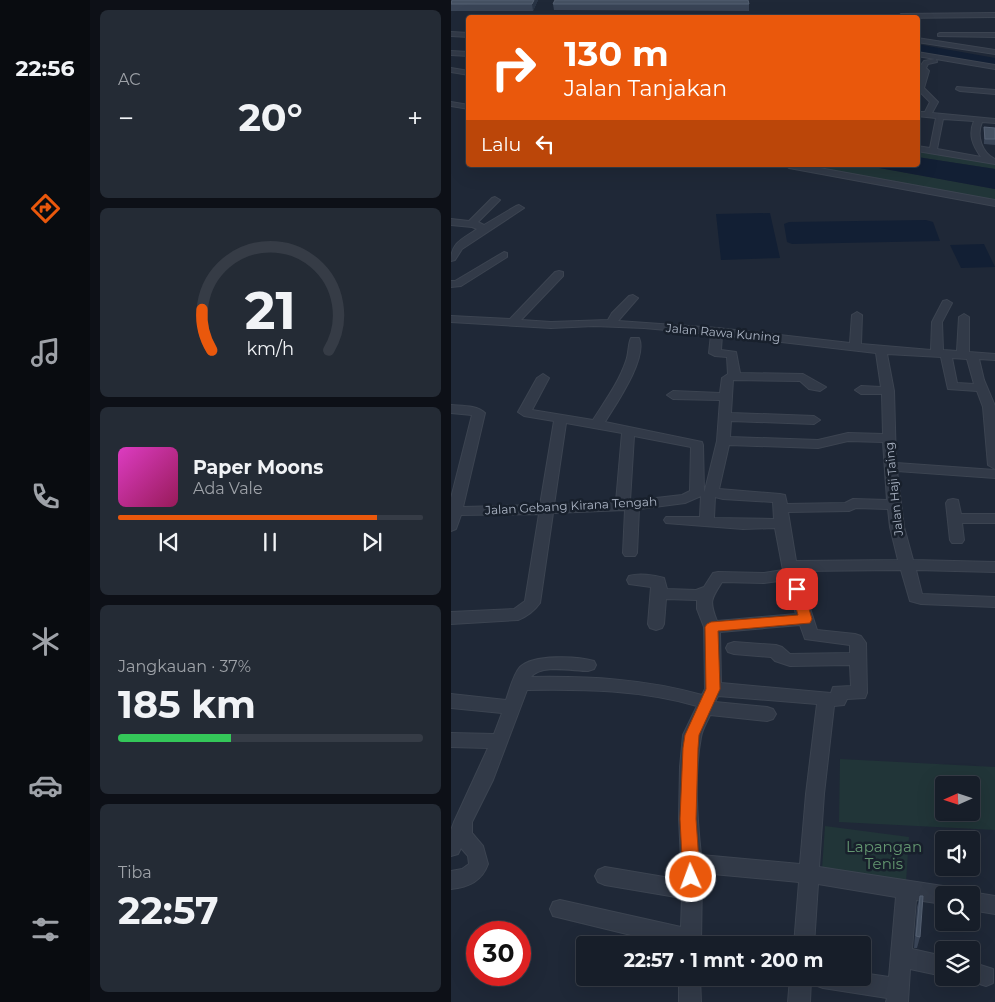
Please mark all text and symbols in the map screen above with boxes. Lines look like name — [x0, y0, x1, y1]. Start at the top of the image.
text: 130 m — [564, 32, 669, 75]
icon: right — [481, 35, 546, 100]
text: 22:56 — [16, 55, 74, 82]
text: AC — [118, 70, 141, 89]
text: Jalan Tanjakan — [564, 75, 727, 102]
text: 20° — [238, 94, 303, 141]
text: − — [118, 101, 134, 135]
text: + — [407, 101, 423, 135]
icon: left — [531, 130, 559, 158]
text: Lalu — [481, 133, 521, 156]
icon: directions — [28, 191, 63, 226]
text: 21 — [245, 279, 296, 342]
street label: Jalan Rawa Kuning — [664, 320, 781, 345]
icon: music — [28, 335, 63, 370]
text: km/h — [247, 338, 294, 359]
street label: Jalan Haji Taing — [881, 441, 906, 538]
text: Paper Moons — [193, 456, 323, 479]
icon: phone — [28, 479, 63, 514]
text: Ada Vale — [193, 479, 263, 498]
street label: Jalan Gebang Kirana Tengah — [484, 494, 657, 518]
icon: previous — [155, 528, 183, 556]
icon: pause — [256, 528, 284, 556]
icon: next — [358, 528, 386, 556]
pin — [776, 568, 818, 610]
icon: arrive — [783, 575, 811, 603]
icon: climate — [28, 624, 63, 659]
text: Jangkauan · 37% — [118, 657, 251, 676]
text: 185 km — [118, 681, 256, 728]
icon: car — [28, 768, 63, 803]
north arrow — [935, 776, 980, 821]
map controls — [935, 776, 980, 986]
button: sound — [935, 831, 980, 876]
park label: Lapangan Tenis — [846, 837, 922, 873]
position arrow — [664, 850, 716, 902]
text: Tiba — [118, 863, 152, 882]
button: search — [935, 886, 980, 931]
text: 22:57 — [118, 887, 219, 934]
icon: filters — [28, 912, 63, 947]
speed limit sign: 30 — [466, 921, 531, 986]
button: layers — [935, 941, 980, 986]
text: 22:57 · 1 mnt · 200 m — [624, 949, 823, 972]

